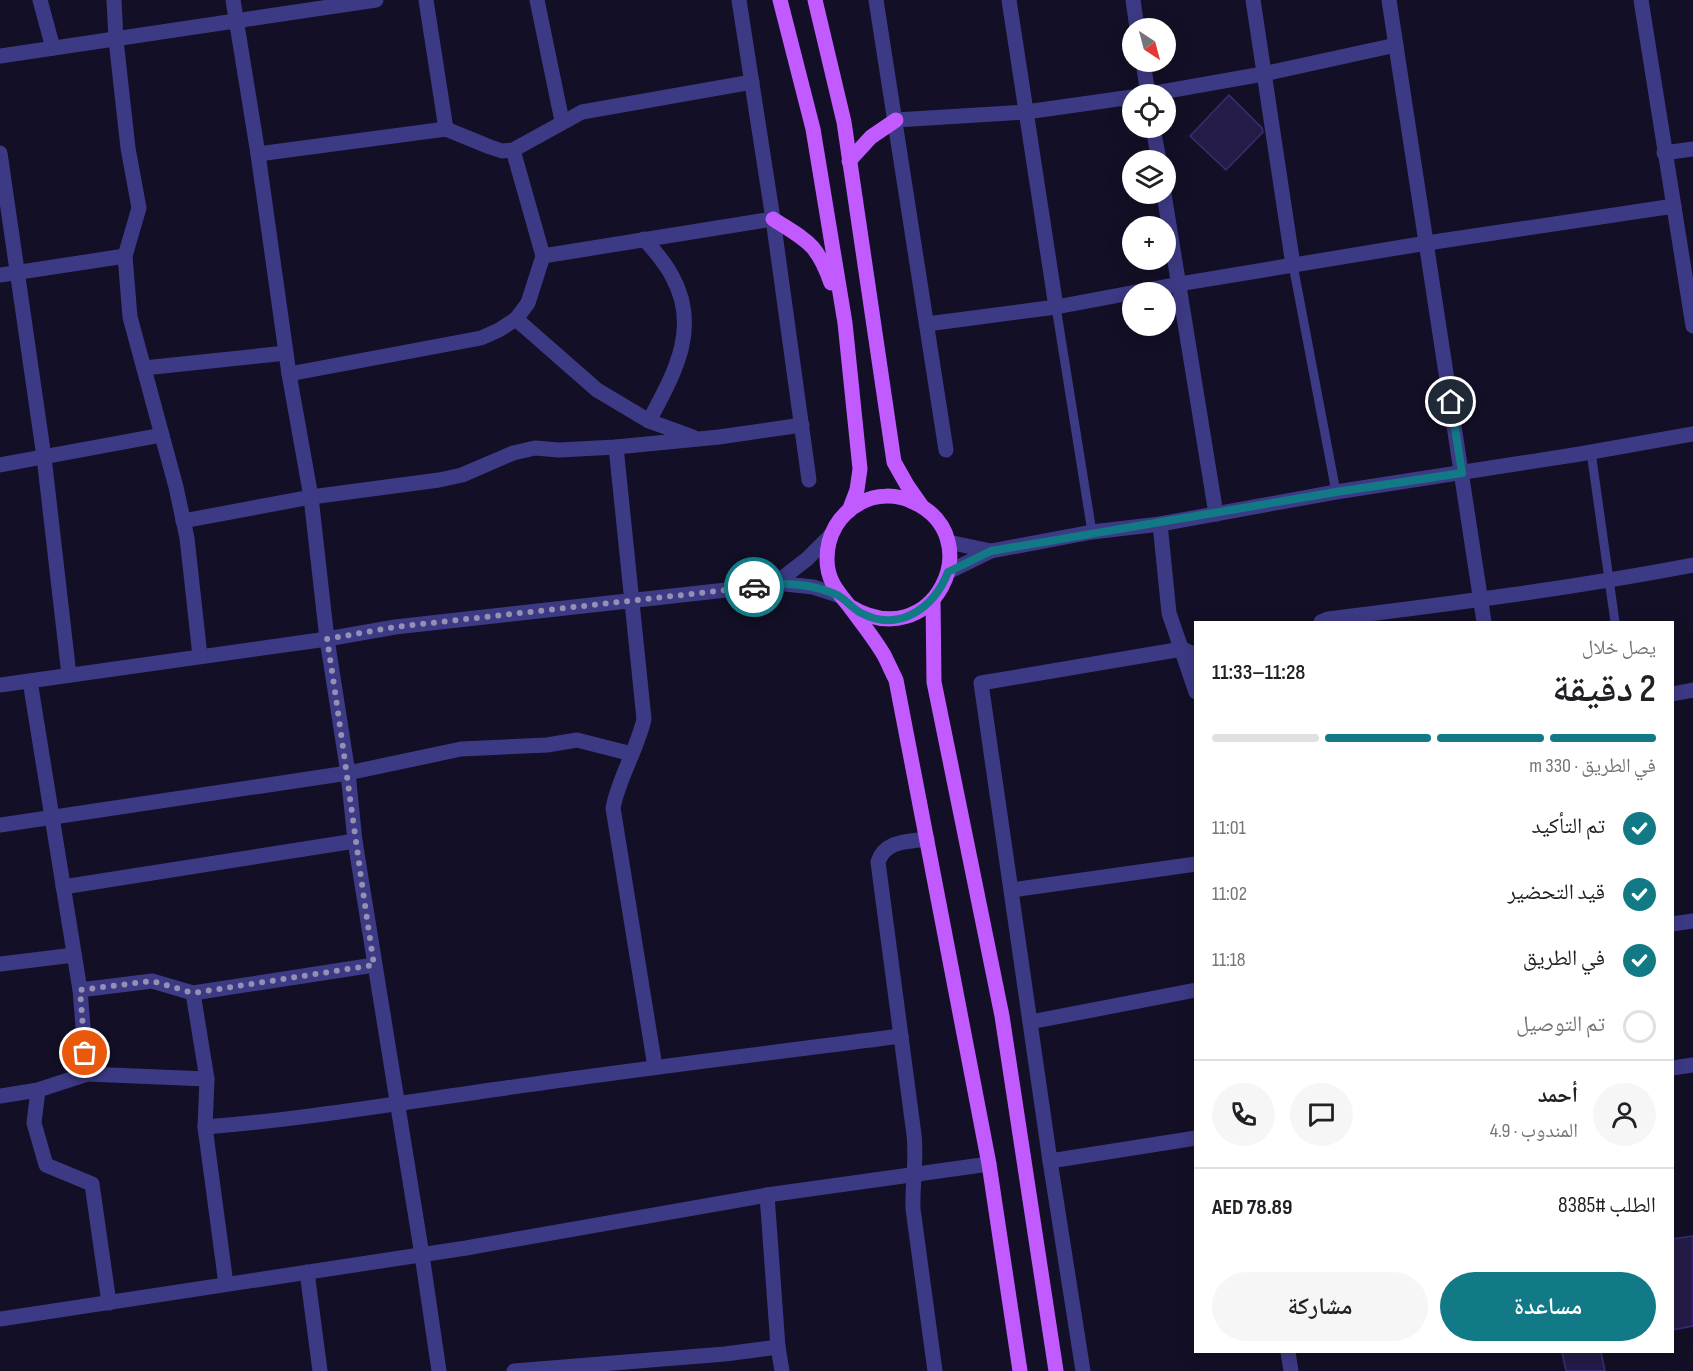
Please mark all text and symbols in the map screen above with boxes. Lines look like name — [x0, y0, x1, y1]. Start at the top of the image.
north arrow — [1122, 18, 1176, 72]
map controls — [1122, 18, 1176, 336]
button: locate — [1122, 84, 1176, 138]
button: layers — [1122, 150, 1176, 204]
button: + — [1122, 216, 1176, 270]
button: − — [1122, 282, 1176, 336]
pin — [1425, 376, 1476, 427]
icon: home — [1434, 385, 1467, 418]
courier — [724, 557, 784, 617]
icon: car — [738, 571, 771, 604]
text: يصل خلال — [1582, 636, 1656, 660]
text: 11:28–11:33 — [1212, 659, 1305, 686]
text: 2 دقيقة — [1552, 666, 1656, 713]
text: في الطريق · 330 m — [1529, 754, 1656, 778]
icon: check — [1623, 812, 1656, 845]
text: تم التأكيد — [1531, 813, 1605, 840]
text: 11:01 — [1212, 816, 1246, 840]
icon: check — [1623, 878, 1656, 911]
text: قيد التحضير — [1508, 879, 1605, 906]
text: 11:02 — [1212, 882, 1247, 906]
icon: check — [1623, 944, 1656, 977]
text: في الطريق — [1523, 945, 1605, 972]
text: 11:18 — [1212, 948, 1246, 972]
text: تم التوصيل — [1516, 1011, 1605, 1038]
pin — [59, 1027, 110, 1078]
icon: bag — [68, 1036, 101, 1069]
text: أحمد — [1538, 1082, 1578, 1109]
button: phone — [1212, 1083, 1275, 1146]
button: chat — [1290, 1083, 1353, 1146]
button: person — [1593, 1083, 1656, 1146]
text: المندوب · 4.9 — [1490, 1119, 1578, 1143]
text: الطلب #8385 — [1558, 1192, 1656, 1219]
text: AED 78.89 — [1212, 1194, 1292, 1221]
button: مشاركة — [1212, 1272, 1428, 1341]
button: مساعدة — [1440, 1272, 1656, 1341]

